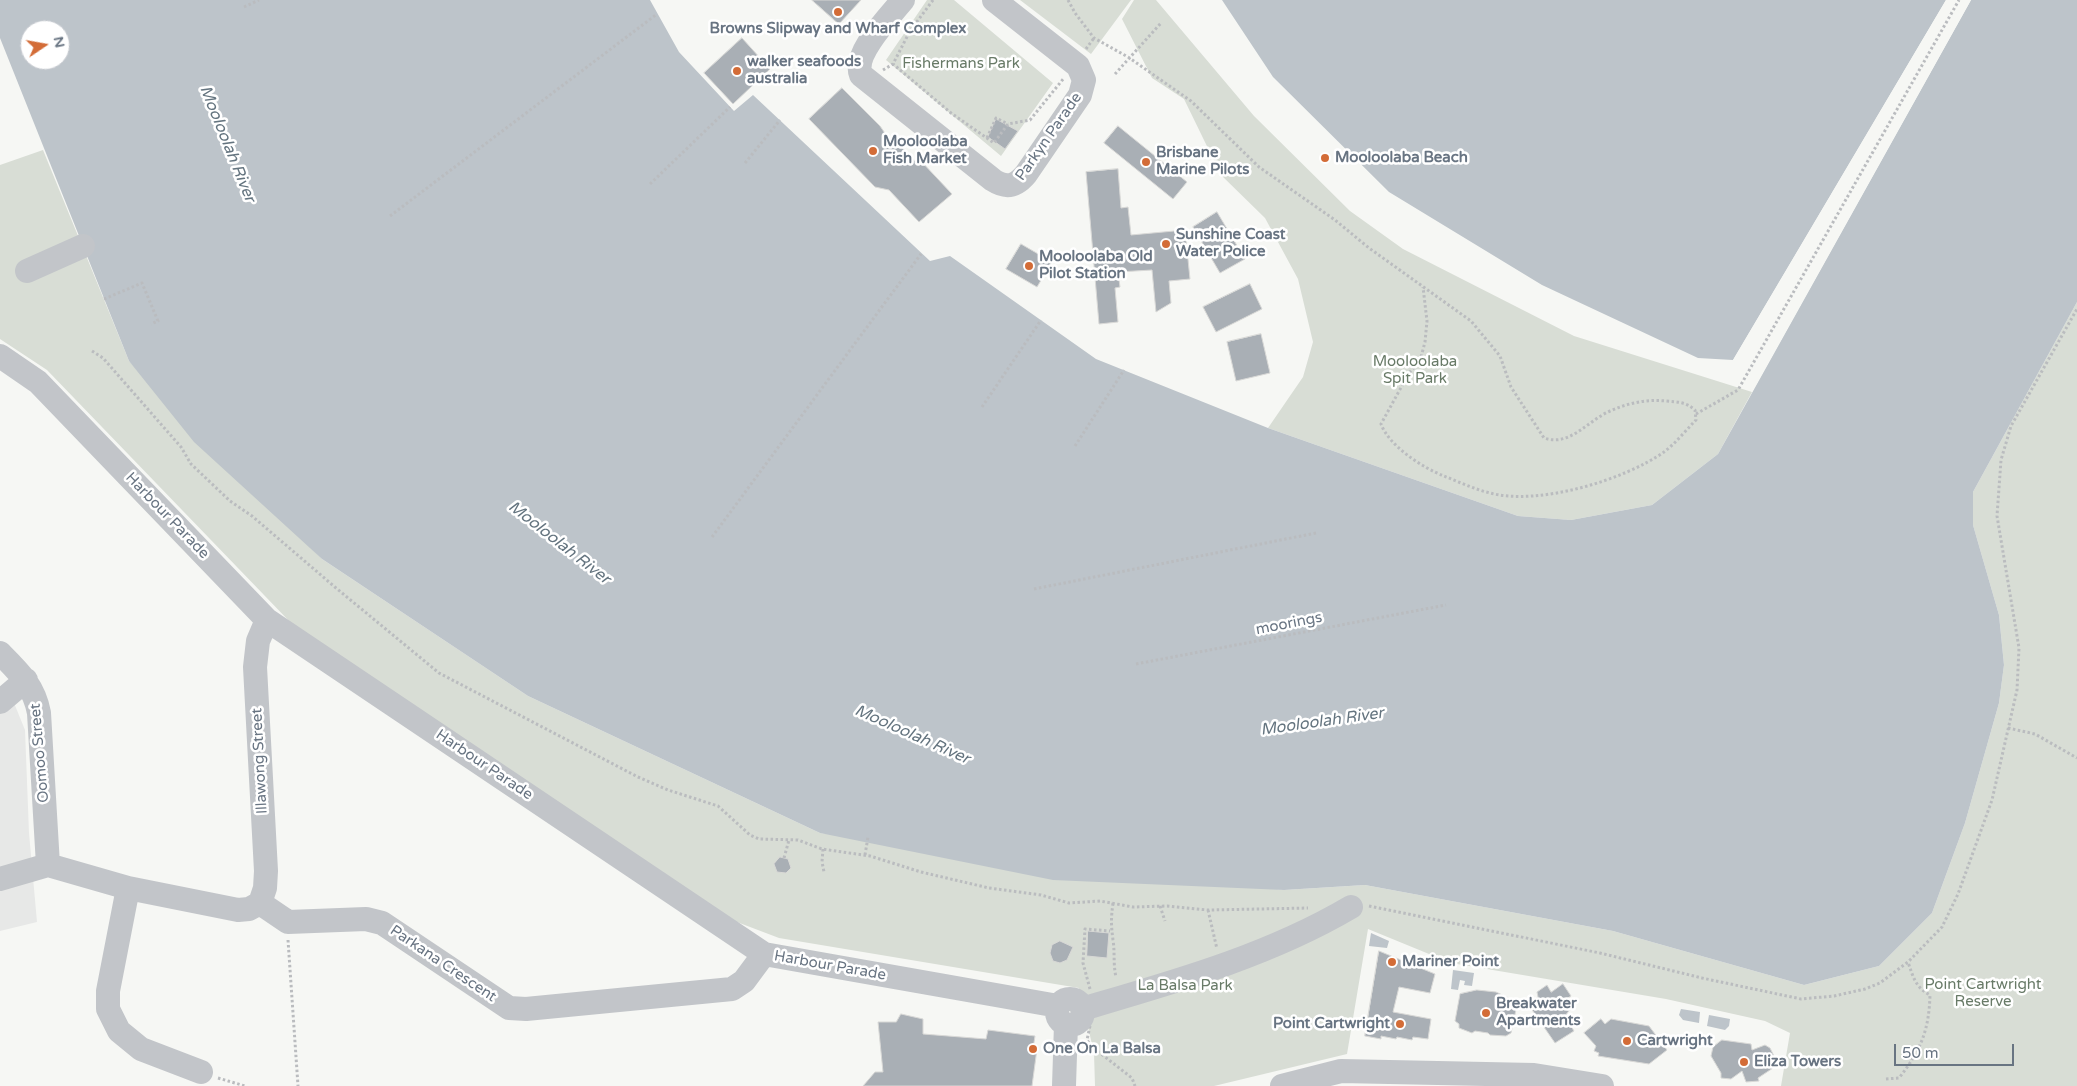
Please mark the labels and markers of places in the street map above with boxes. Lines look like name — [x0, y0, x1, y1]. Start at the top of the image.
marker: Browns Slipway and Wharf Complex — [832, 6, 844, 18]
place label: Browns Slipway and Wharf Complex — [710, 20, 966, 38]
place label: walker seafoods australia — [747, 53, 861, 88]
marker: walker seafoods australia — [731, 65, 743, 77]
place label: Mooloolaba Fish Market — [883, 133, 968, 168]
place label: Brisbane Marine Pilots — [1156, 144, 1249, 179]
marker: Mooloolaba Fish Market — [867, 145, 879, 157]
place label: Mooloolaba Beach — [1335, 149, 1468, 167]
marker: Mooloolaba Beach — [1319, 152, 1331, 164]
marker: Brisbane Marine Pilots — [1140, 156, 1152, 168]
place label: Sunshine Coast Water Police — [1176, 226, 1286, 261]
marker: Sunshine Coast Water Police — [1160, 238, 1172, 250]
place label: Mooloolaba Old Pilot Station — [1039, 248, 1153, 283]
marker: Mooloolaba Old Pilot Station — [1023, 260, 1035, 272]
place label: Mariner Point — [1402, 953, 1499, 971]
marker: Mariner Point — [1386, 956, 1398, 968]
place label: Breakwater Apartments — [1496, 995, 1581, 1030]
marker: Breakwater Apartments — [1480, 1007, 1492, 1019]
place label: Point Cartwright — [1273, 1015, 1390, 1033]
marker: Point Cartwright — [1394, 1018, 1406, 1030]
place label: Cartwright — [1637, 1032, 1713, 1050]
marker: Cartwright — [1621, 1035, 1633, 1047]
place label: One On La Balsa — [1043, 1040, 1161, 1058]
marker: One On La Balsa — [1027, 1043, 1039, 1055]
place label: Eliza Towers — [1754, 1053, 1841, 1071]
marker: Eliza Towers — [1738, 1056, 1750, 1068]

